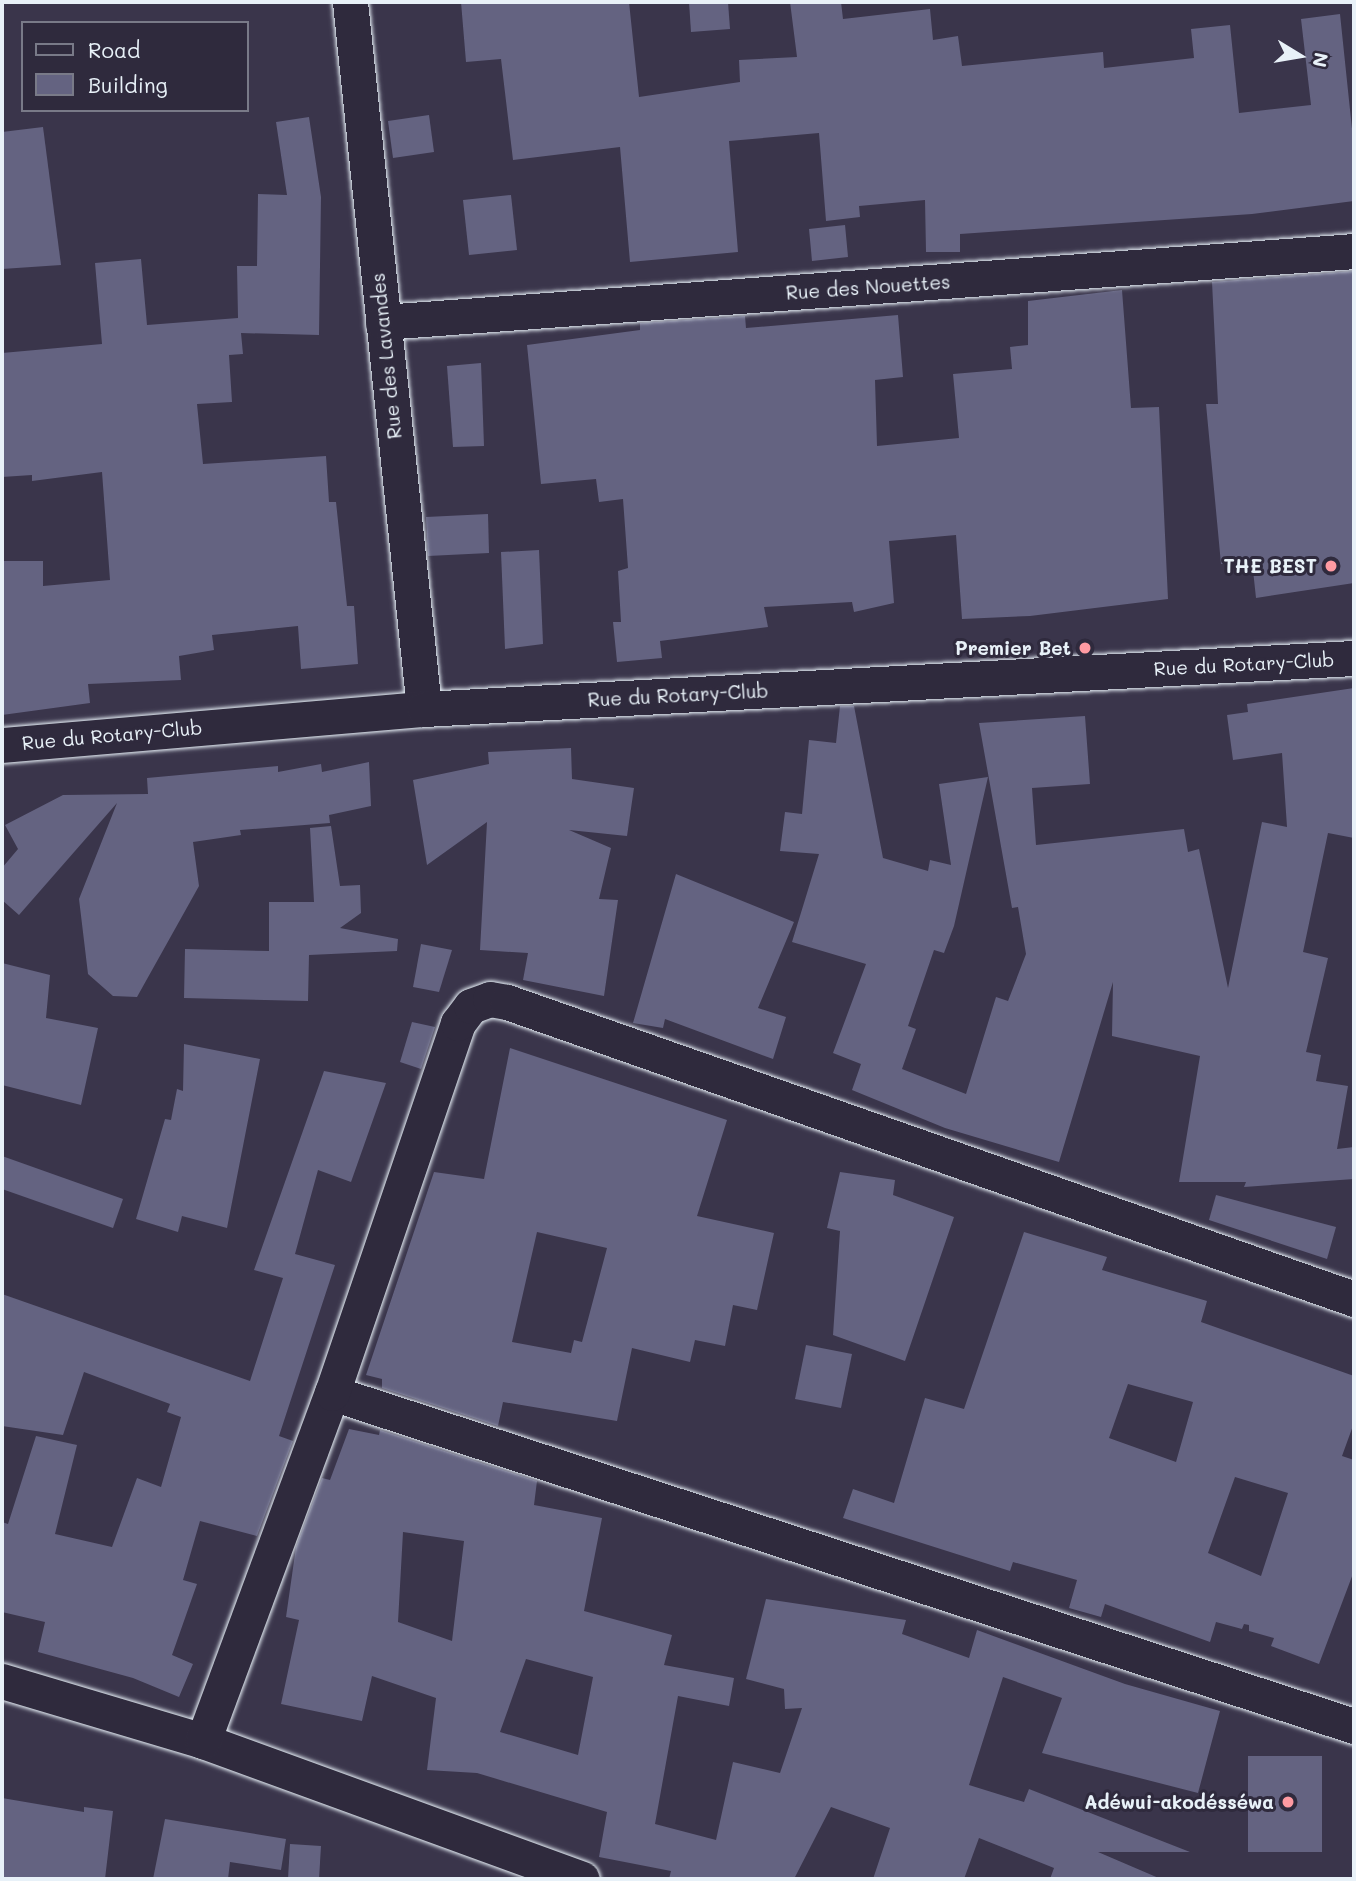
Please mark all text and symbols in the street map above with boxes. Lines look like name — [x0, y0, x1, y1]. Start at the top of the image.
legend — [21, 21, 248, 112]
north arrow — [1265, 21, 1335, 91]
text: Road — [88, 36, 140, 63]
text: N — [1307, 51, 1335, 70]
text: Building — [88, 71, 168, 98]
street label: Rue des Nouettes — [785, 270, 951, 304]
street label: Rue des Lavandes — [366, 272, 406, 440]
place label: THE BEST — [1223, 555, 1317, 577]
marker: THE BEST — [1323, 558, 1339, 574]
place label: Premier Bet — [955, 637, 1071, 659]
marker: Premier Bet — [1077, 640, 1093, 656]
street label: Rue du Rotary-Club — [1153, 648, 1335, 680]
street label: Rue du Rotary-Club — [587, 679, 769, 711]
street label: Rue du Rotary-Club — [21, 716, 203, 754]
place label: Adéwui-akodésséwa — [1084, 1791, 1274, 1813]
marker: Adéwui-akodésséwa — [1280, 1794, 1296, 1810]

